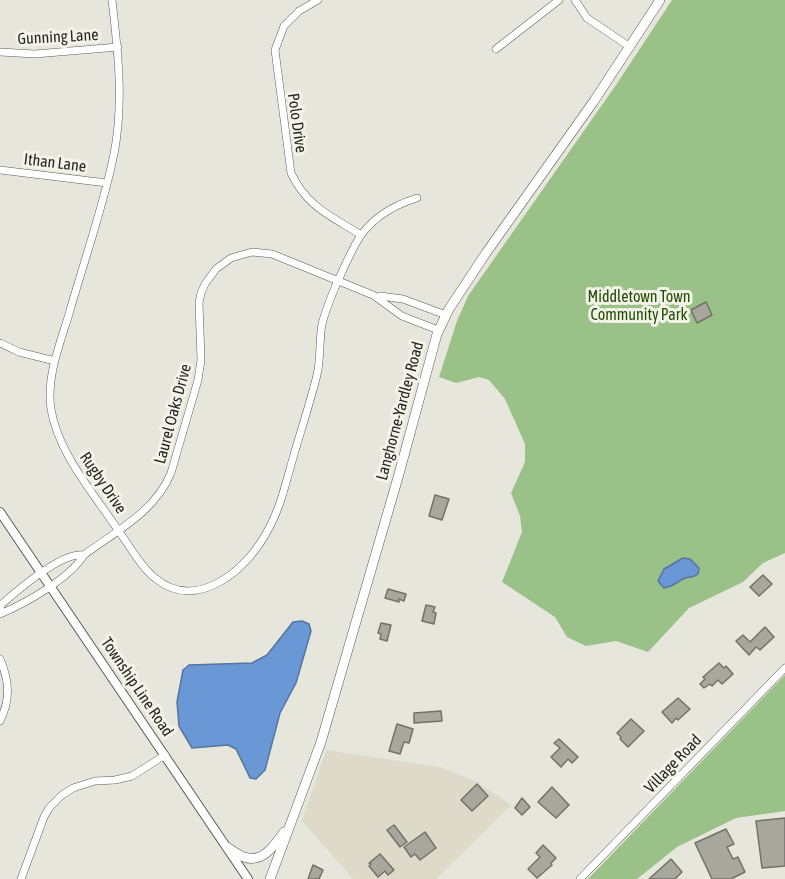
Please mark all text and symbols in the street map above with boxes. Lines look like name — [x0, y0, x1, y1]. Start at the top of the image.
street label: Gunning Lane — [17, 25, 99, 49]
street label: Polo Drive — [283, 92, 311, 154]
street label: Ithan Lane — [23, 150, 87, 176]
park label: Middletown Town Community Park — [588, 287, 690, 325]
street label: Langhorne-Yardley Road — [372, 340, 428, 482]
street label: Laurel Oaks Drive — [150, 362, 196, 466]
street label: Rugby Drive — [76, 449, 130, 517]
street label: Township Line Road — [97, 634, 177, 740]
street label: Village Road — [640, 731, 706, 797]

